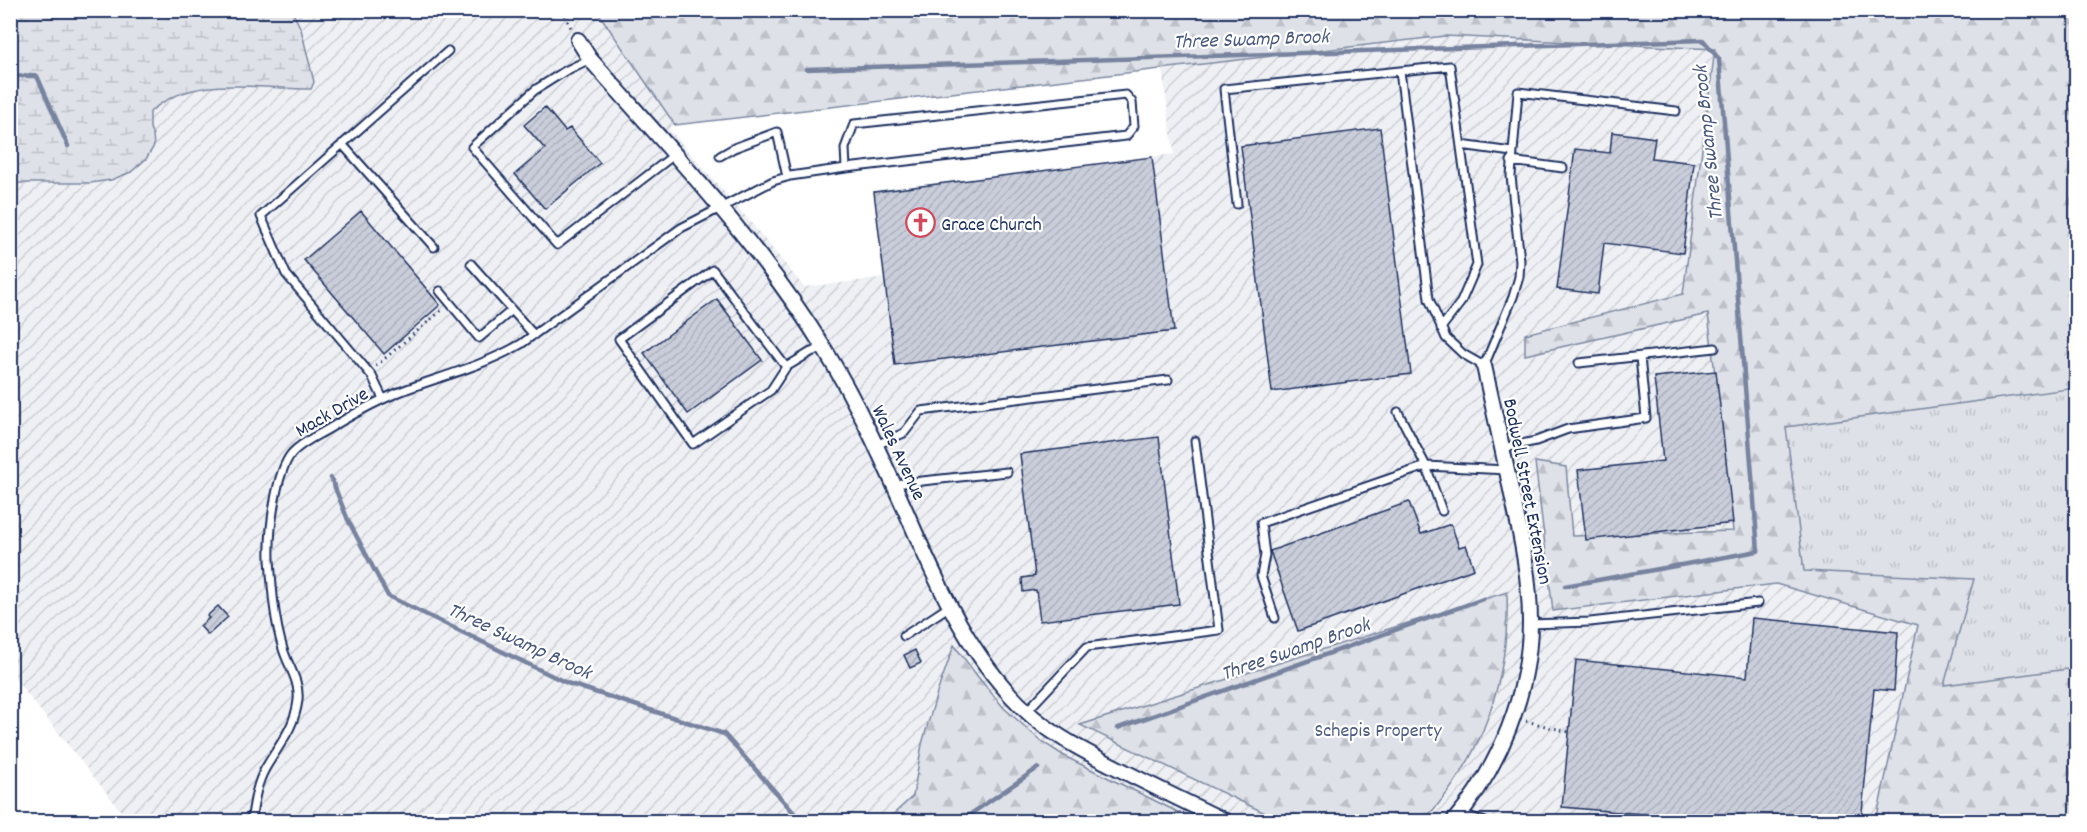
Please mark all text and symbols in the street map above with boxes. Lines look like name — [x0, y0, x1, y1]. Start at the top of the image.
water label: Three Swamp Brook — [1173, 23, 1332, 59]
water label: Three Swamp Brook — [1687, 61, 1733, 222]
church icon: Grace Church — [904, 207, 936, 239]
place label: Grace Church — [941, 212, 1042, 240]
street label: Mack Drive — [291, 381, 375, 446]
street label: Bodwell Street Extension — [1494, 396, 1558, 587]
street label: Wales Avenue — [863, 401, 932, 506]
water label: Three Swamp Brook — [442, 596, 598, 690]
water label: Three Swamp Brook — [1217, 611, 1377, 690]
park label: Schepis Property — [1314, 718, 1442, 746]

